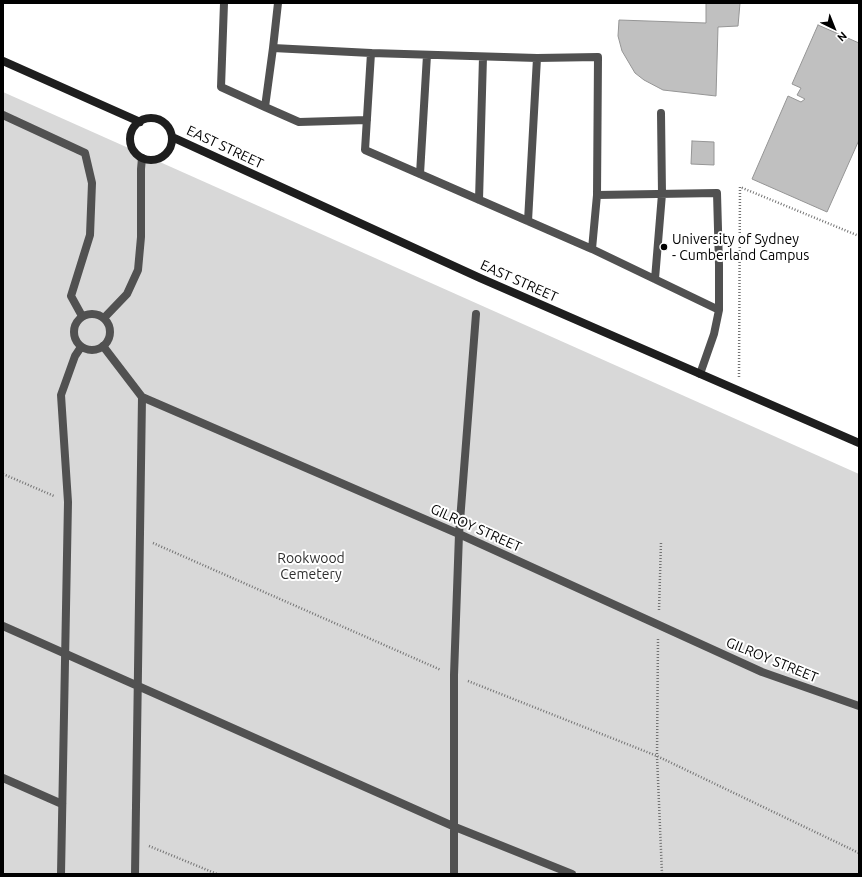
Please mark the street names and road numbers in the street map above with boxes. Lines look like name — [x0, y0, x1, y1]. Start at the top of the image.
street label: EAST STREET — [184, 122, 266, 172]
street label: EAST STREET — [478, 256, 560, 306]
street label: GILROY STREET — [428, 500, 524, 556]
street label: GILROY STREET — [724, 634, 820, 686]

